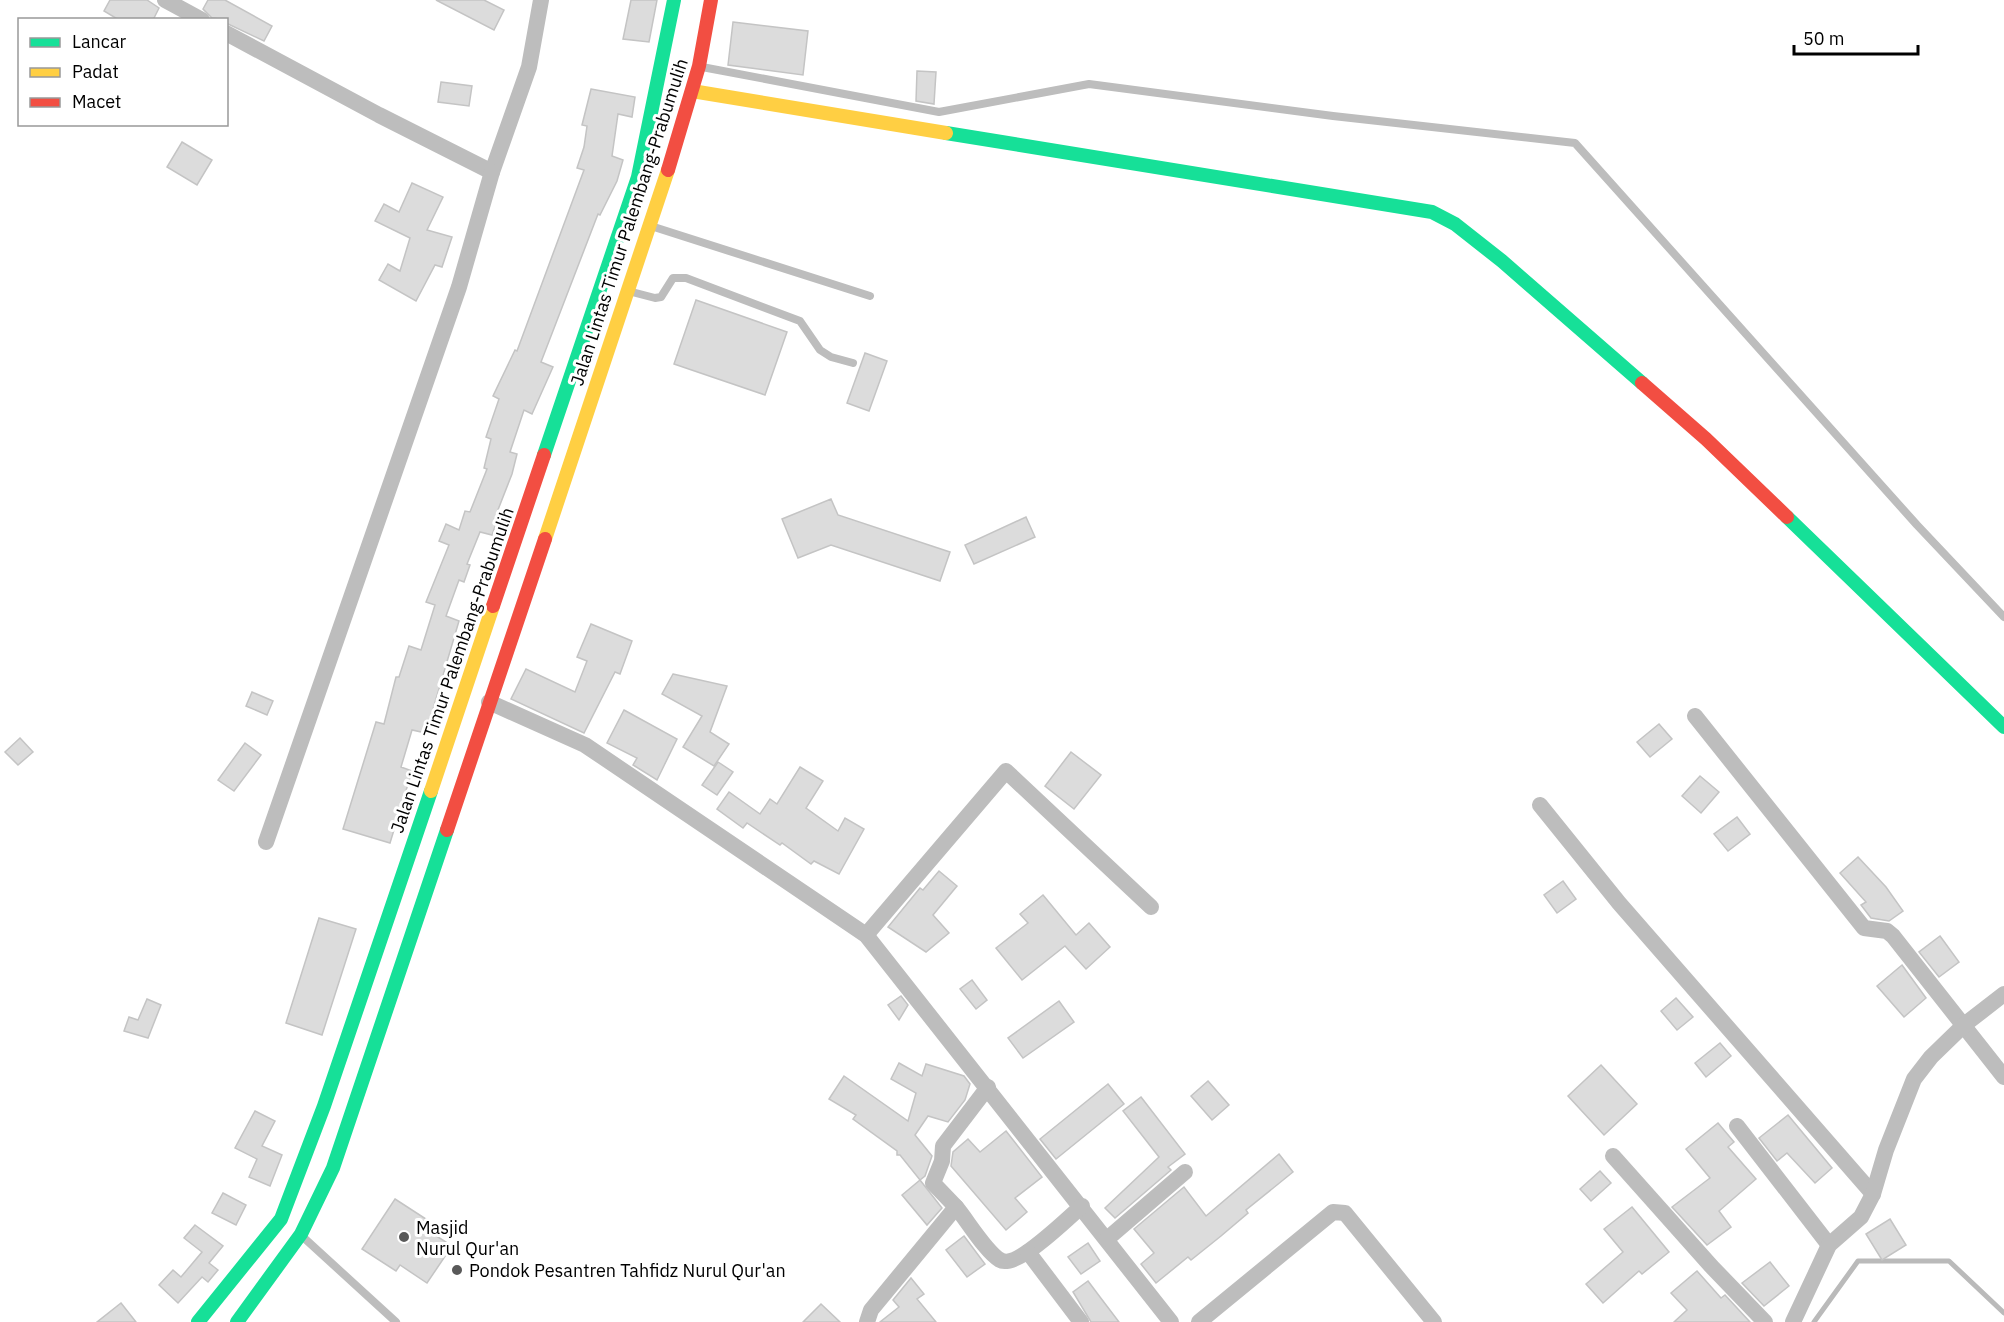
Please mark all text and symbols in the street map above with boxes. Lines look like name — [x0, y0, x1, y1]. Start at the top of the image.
legend — [18, 18, 228, 126]
scale bar — [1794, 18, 1918, 56]
text: 50 m — [1803, 27, 1845, 50]
text: Lancar — [72, 30, 127, 53]
street label: Jalan Lintas Timur Palembang-Prabumulih — [565, 55, 693, 389]
text: Padat — [72, 60, 119, 83]
text: Macet — [72, 90, 121, 113]
street label: Jalan Lintas Timur Palembang-Prabumulih — [385, 504, 519, 836]
place label: Masjid Nurul Qur'an — [416, 1216, 519, 1260]
marker: Masjid Nurul Qur'an — [397, 1230, 411, 1244]
place label: Pondok Pesantren Tahfidz Nurul Qur'an — [469, 1259, 786, 1282]
marker: Pondok Pesantren Tahfidz Nurul Qur'an — [450, 1263, 464, 1277]

